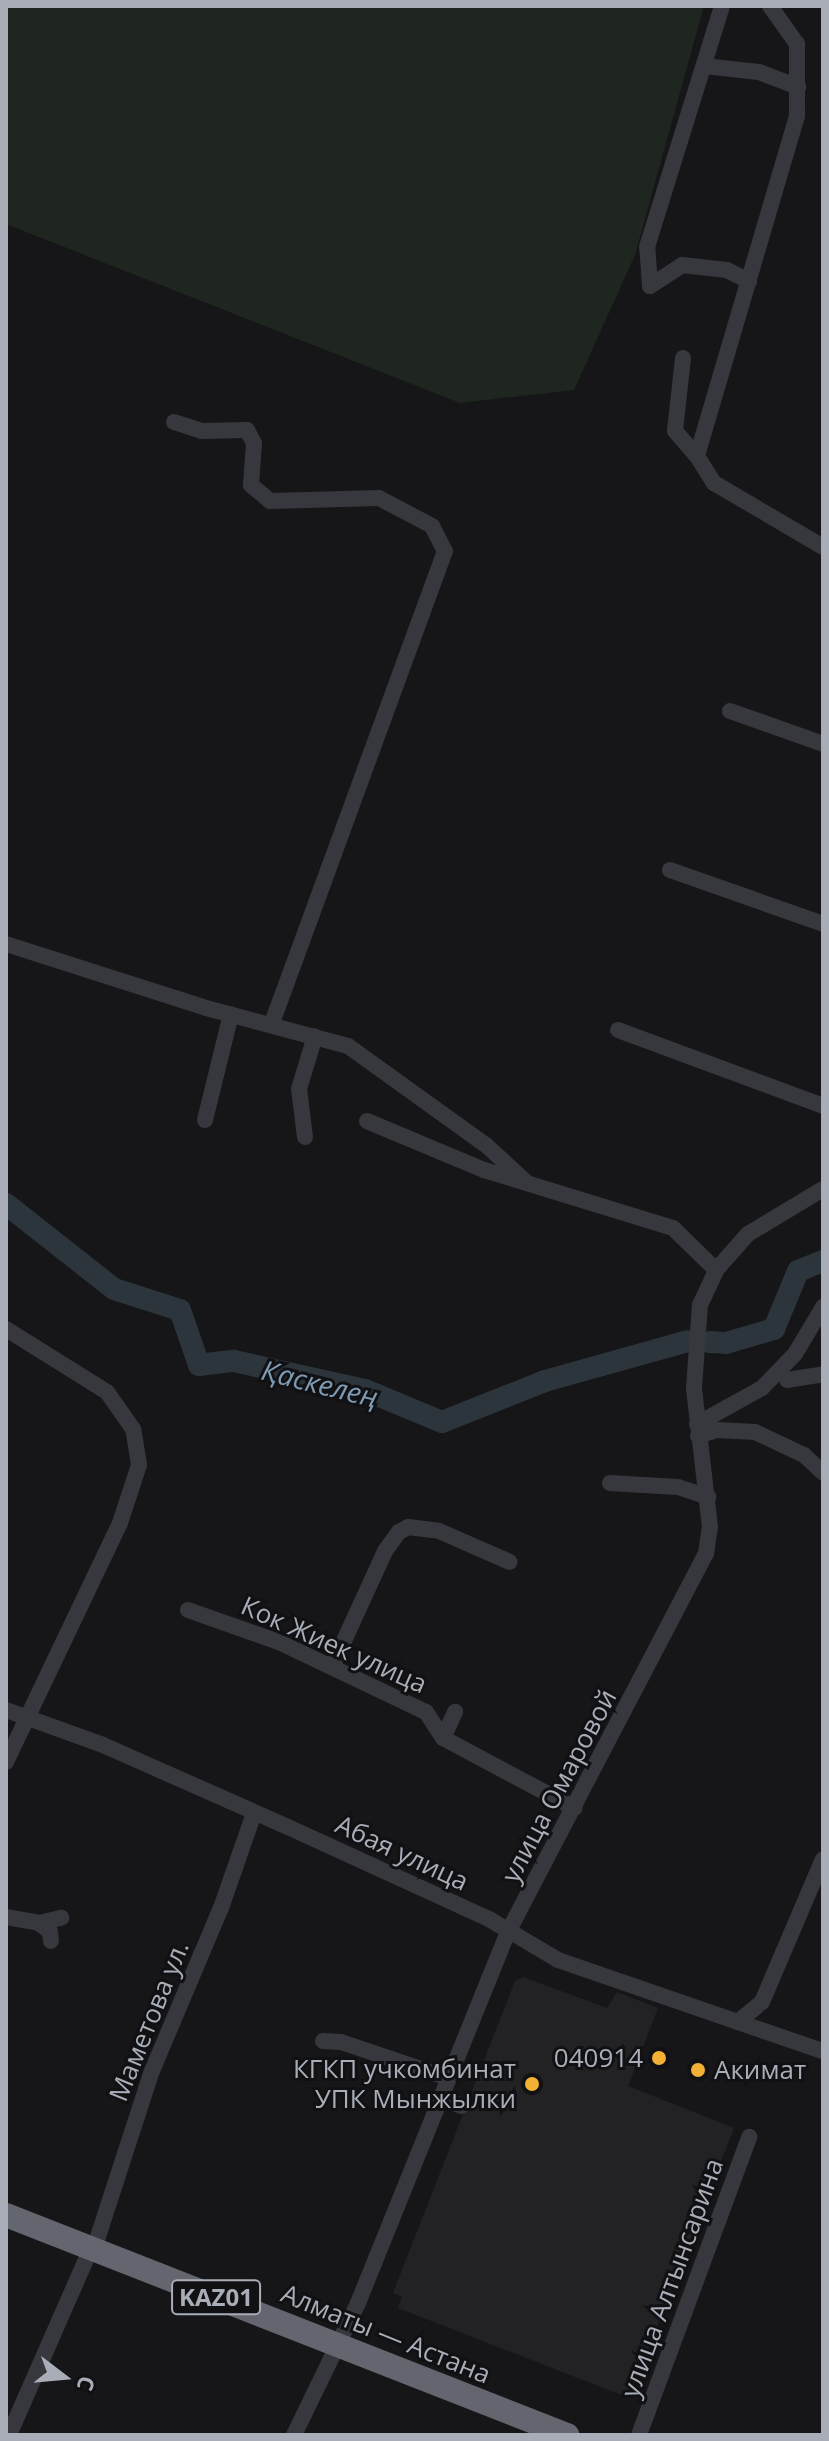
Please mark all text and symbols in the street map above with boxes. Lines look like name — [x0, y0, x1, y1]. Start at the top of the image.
water label: Қаскелең — [258, 1352, 382, 1414]
street label: Кок Жиек улица — [236, 1590, 432, 1700]
street label: улица Омаровой — [495, 1684, 623, 1888]
street label: Абая улица — [331, 1809, 473, 1897]
street label: Маметова ул. — [103, 1936, 195, 2106]
place label: 040914 — [554, 2042, 643, 2074]
marker: 040914 — [650, 2049, 668, 2067]
place label: КГКП учкомбинат УПК Мынжылки — [293, 2053, 516, 2114]
place label: Акимат — [714, 2054, 806, 2086]
marker: Акимат — [689, 2061, 707, 2079]
marker: КГКП учкомбинат УПК Мынжылки — [523, 2075, 541, 2093]
street label: улица Алтынсарина — [614, 2154, 730, 2402]
road number: KАZ01 — [170, 2277, 262, 2317]
street label: Алматы — Астана — [277, 2278, 495, 2390]
north arrow — [24, 2337, 104, 2417]
text: С — [71, 2373, 103, 2394]

